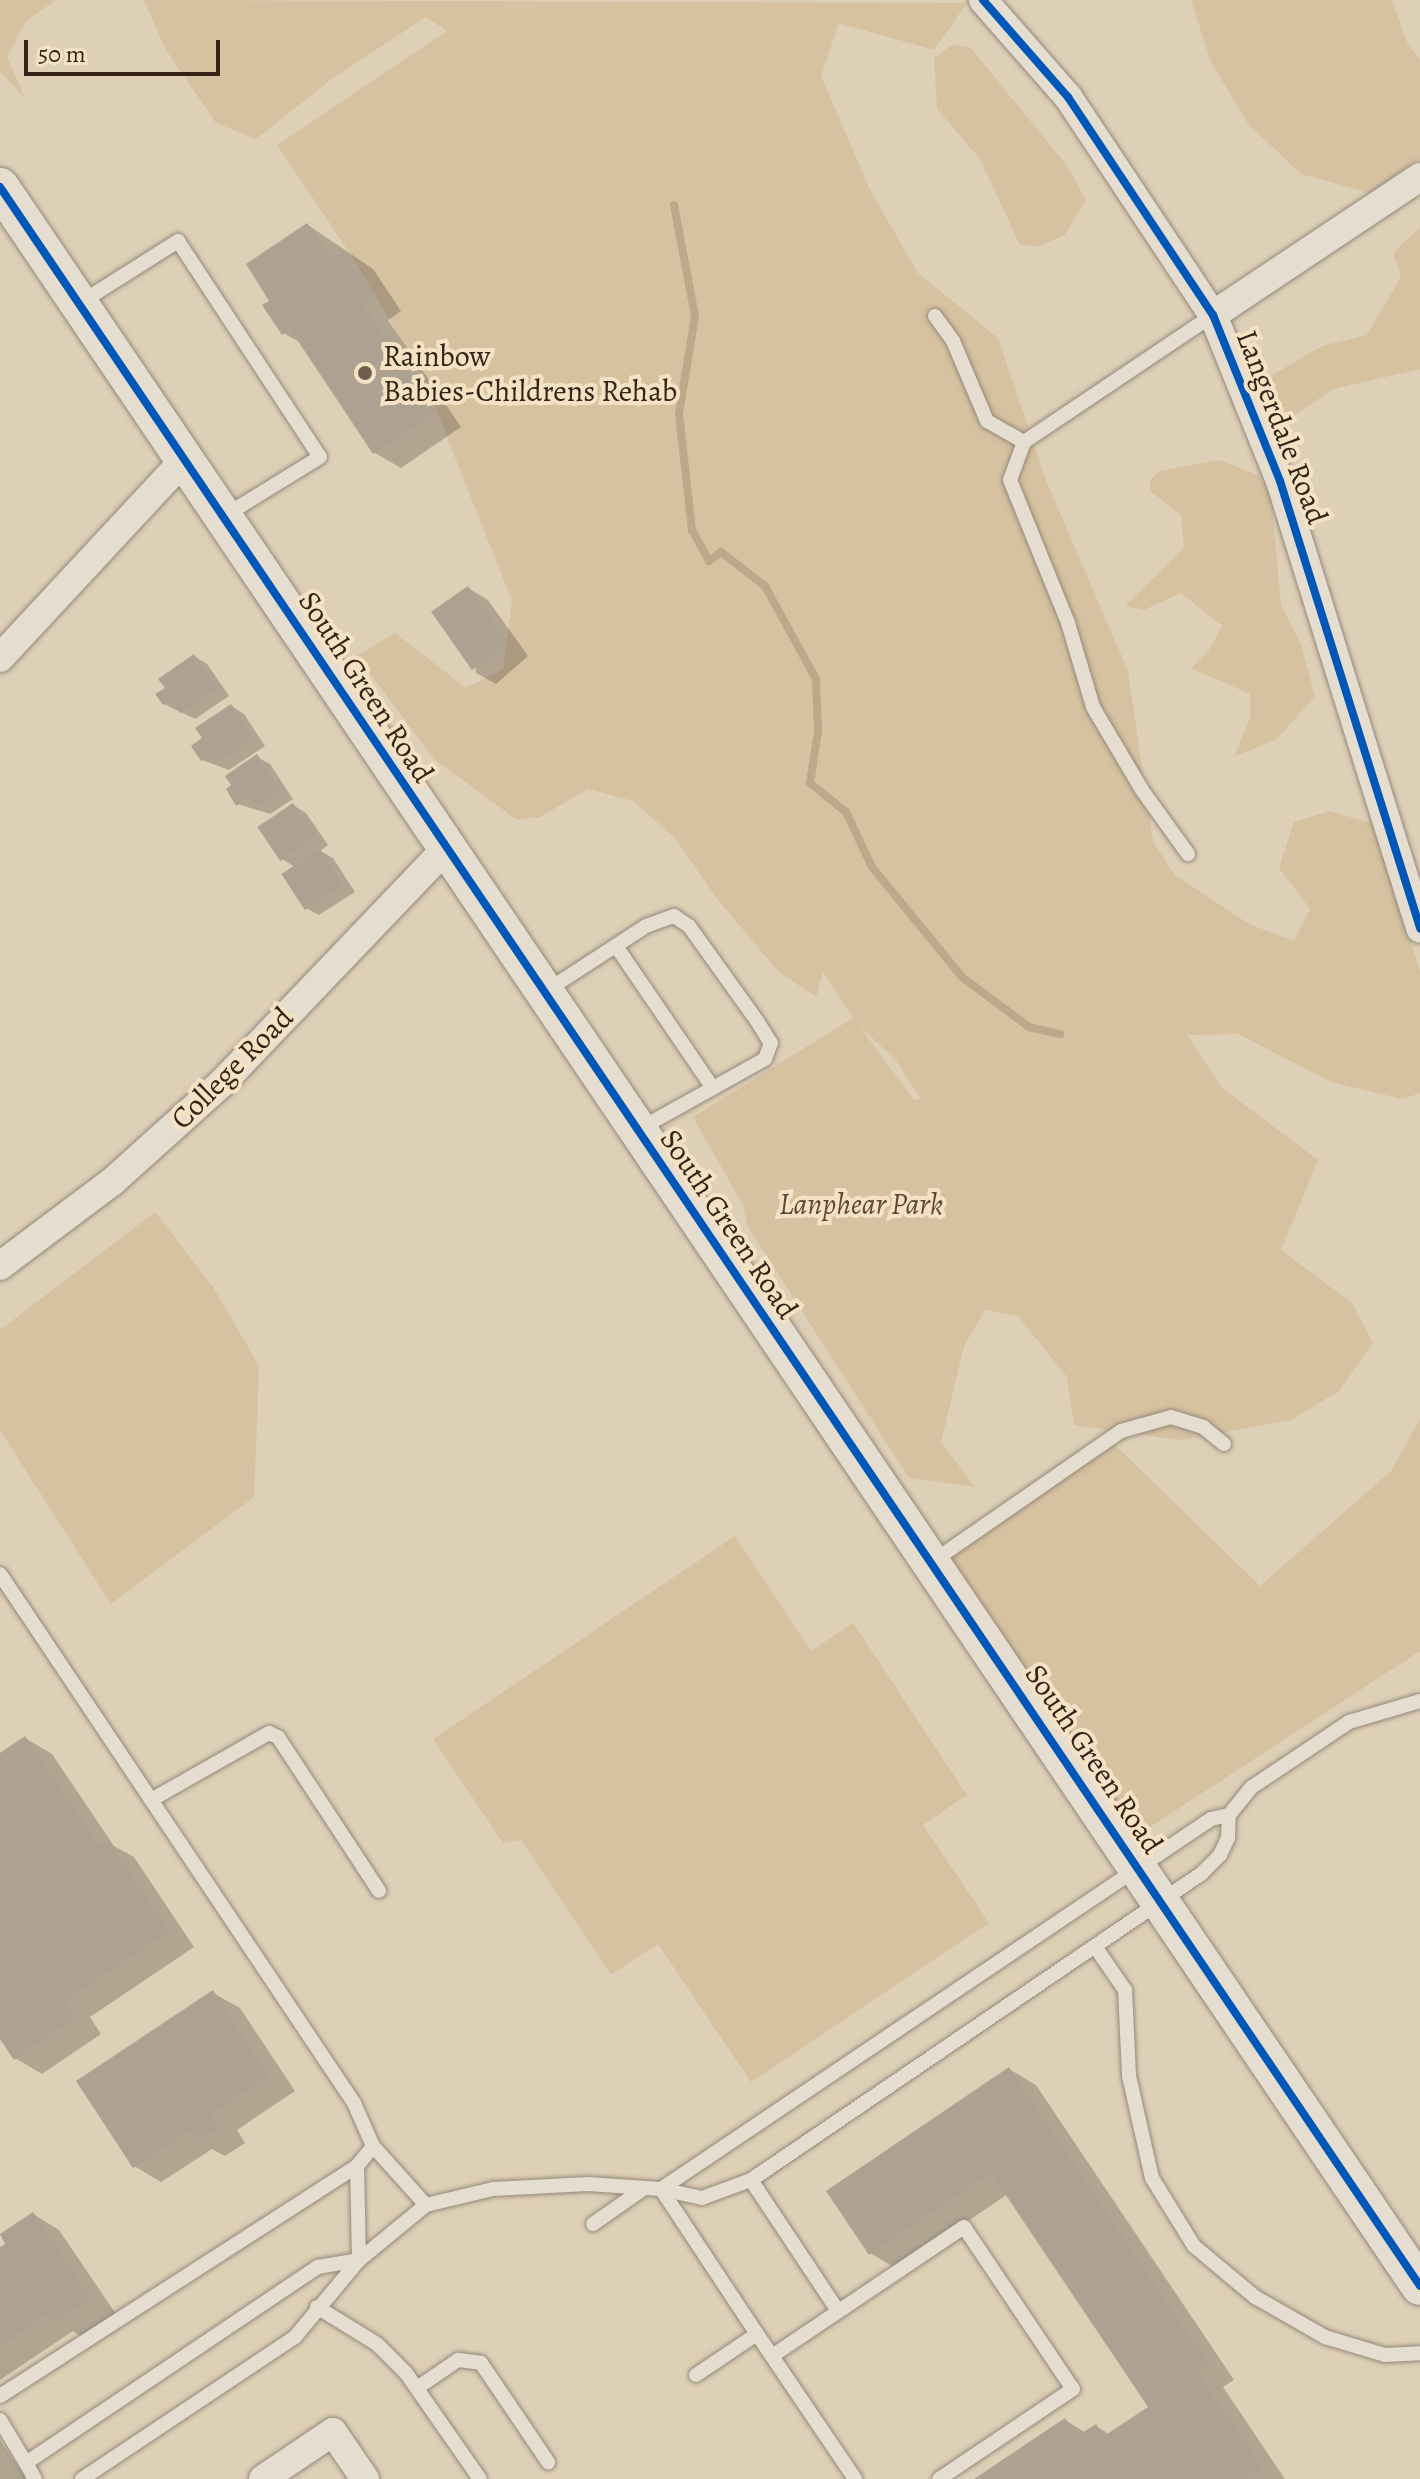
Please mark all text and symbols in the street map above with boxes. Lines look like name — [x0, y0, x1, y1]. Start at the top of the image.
scale bar — [28, 24, 224, 74]
text: 50 m — [38, 38, 86, 70]
street label: Langerdale Road — [1229, 325, 1335, 529]
place label: Rainbow Babies-Childrens Rehab — [383, 338, 677, 408]
marker: Rainbow Babies-Childrens Rehab — [354, 362, 376, 384]
street label: South Green Road — [291, 585, 441, 789]
street label: College Road — [163, 999, 301, 1137]
street label: South Green Road — [652, 1122, 806, 1326]
park label: Lanphear Park — [779, 1186, 943, 1222]
street label: South Green Road — [1017, 1657, 1171, 1861]

